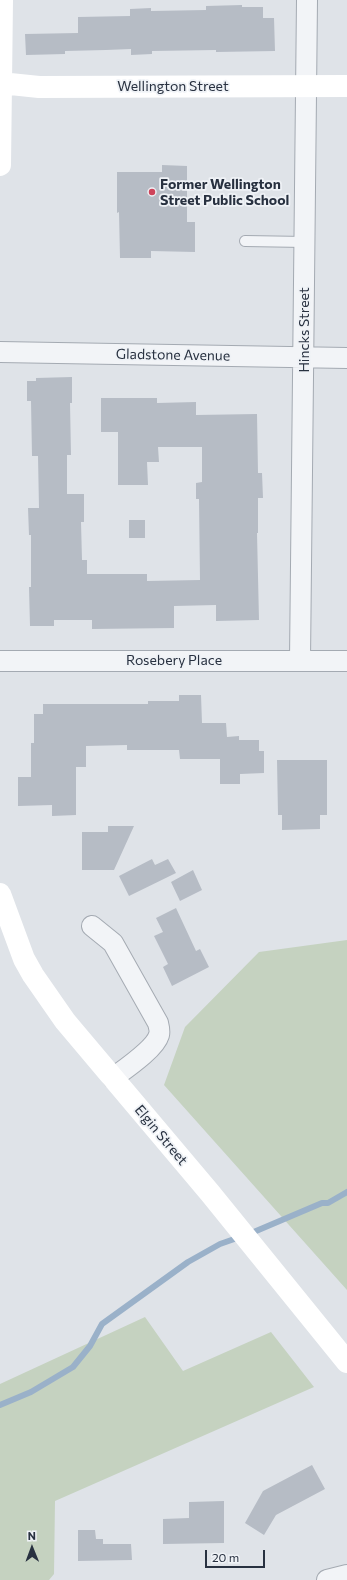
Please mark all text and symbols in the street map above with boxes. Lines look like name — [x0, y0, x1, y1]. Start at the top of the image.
street label: Wellington Street — [117, 78, 229, 94]
place label: Former Wellington Street Public School — [160, 176, 289, 208]
marker: Former Wellington Street Public School — [147, 187, 157, 197]
street label: Hincks Street — [296, 287, 312, 373]
street label: Gladstone Avenue — [116, 346, 230, 364]
street label: Rosebery Place — [126, 652, 222, 668]
street label: Elgin Street — [131, 1102, 191, 1168]
north arrow — [12, 1528, 52, 1568]
text: N — [28, 1529, 36, 1542]
scale bar — [207, 1542, 267, 1568]
text: 20 m — [212, 1550, 239, 1564]

